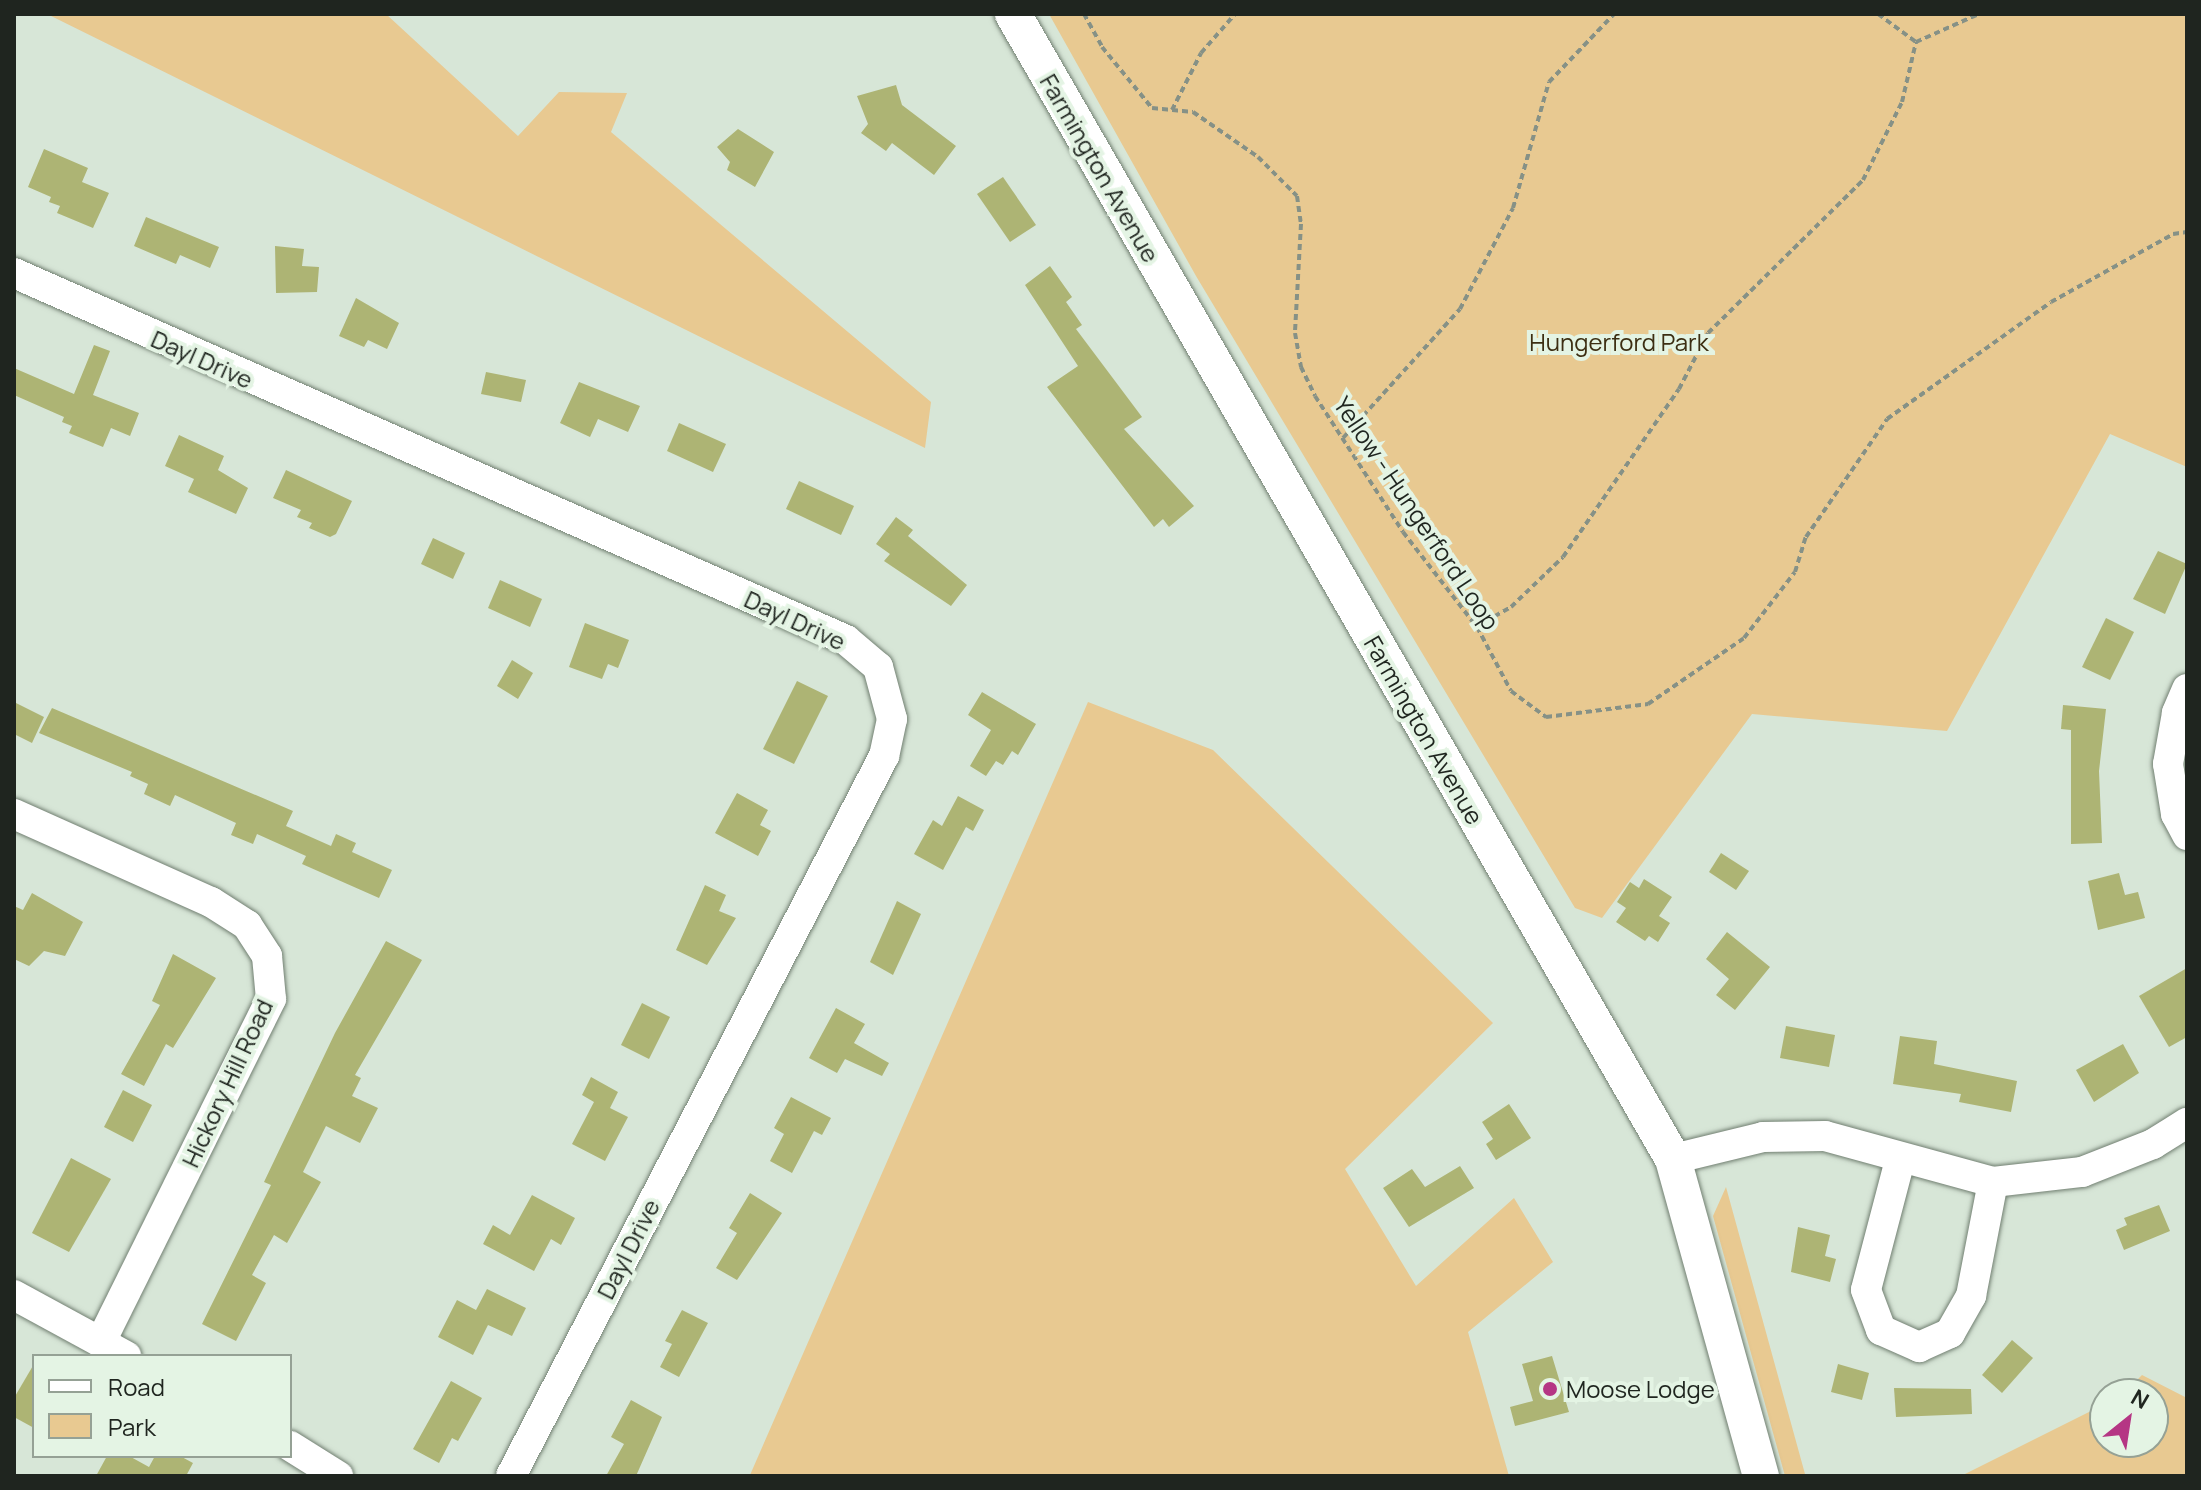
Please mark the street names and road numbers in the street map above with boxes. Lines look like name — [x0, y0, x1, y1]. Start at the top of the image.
street label: Farmington Avenue — [1034, 69, 1166, 267]
street label: Dayl Drive — [147, 324, 257, 394]
street label: Yellow - Hungerford Loop — [1328, 391, 1506, 635]
street label: Dayl Drive — [740, 584, 850, 656]
street label: Farmington Avenue — [1358, 631, 1490, 829]
street label: Hickory Hill Road — [175, 994, 279, 1172]
street label: Dayl Drive — [591, 1194, 665, 1304]

